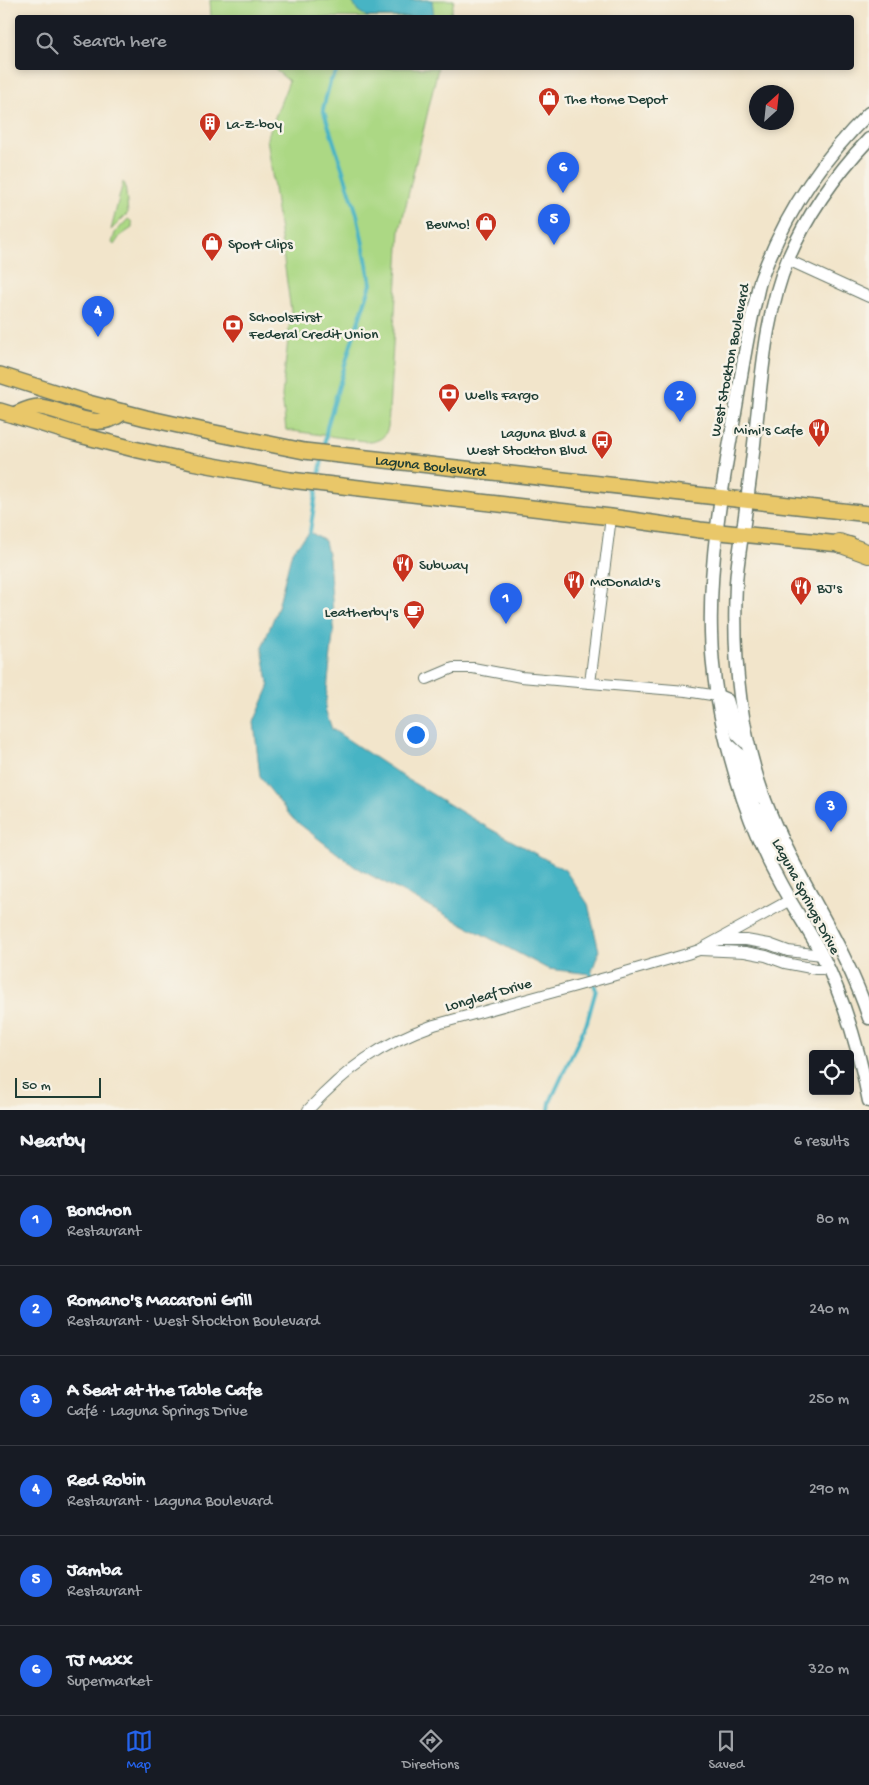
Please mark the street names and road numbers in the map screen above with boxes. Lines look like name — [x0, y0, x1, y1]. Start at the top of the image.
street label: West Stockton Boulevard — [707, 281, 755, 438]
street label: Laguna Boulevard — [374, 452, 488, 482]
street label: Laguna Springs Drive — [767, 836, 844, 958]
street label: Longleaf Drive — [443, 975, 534, 1017]

